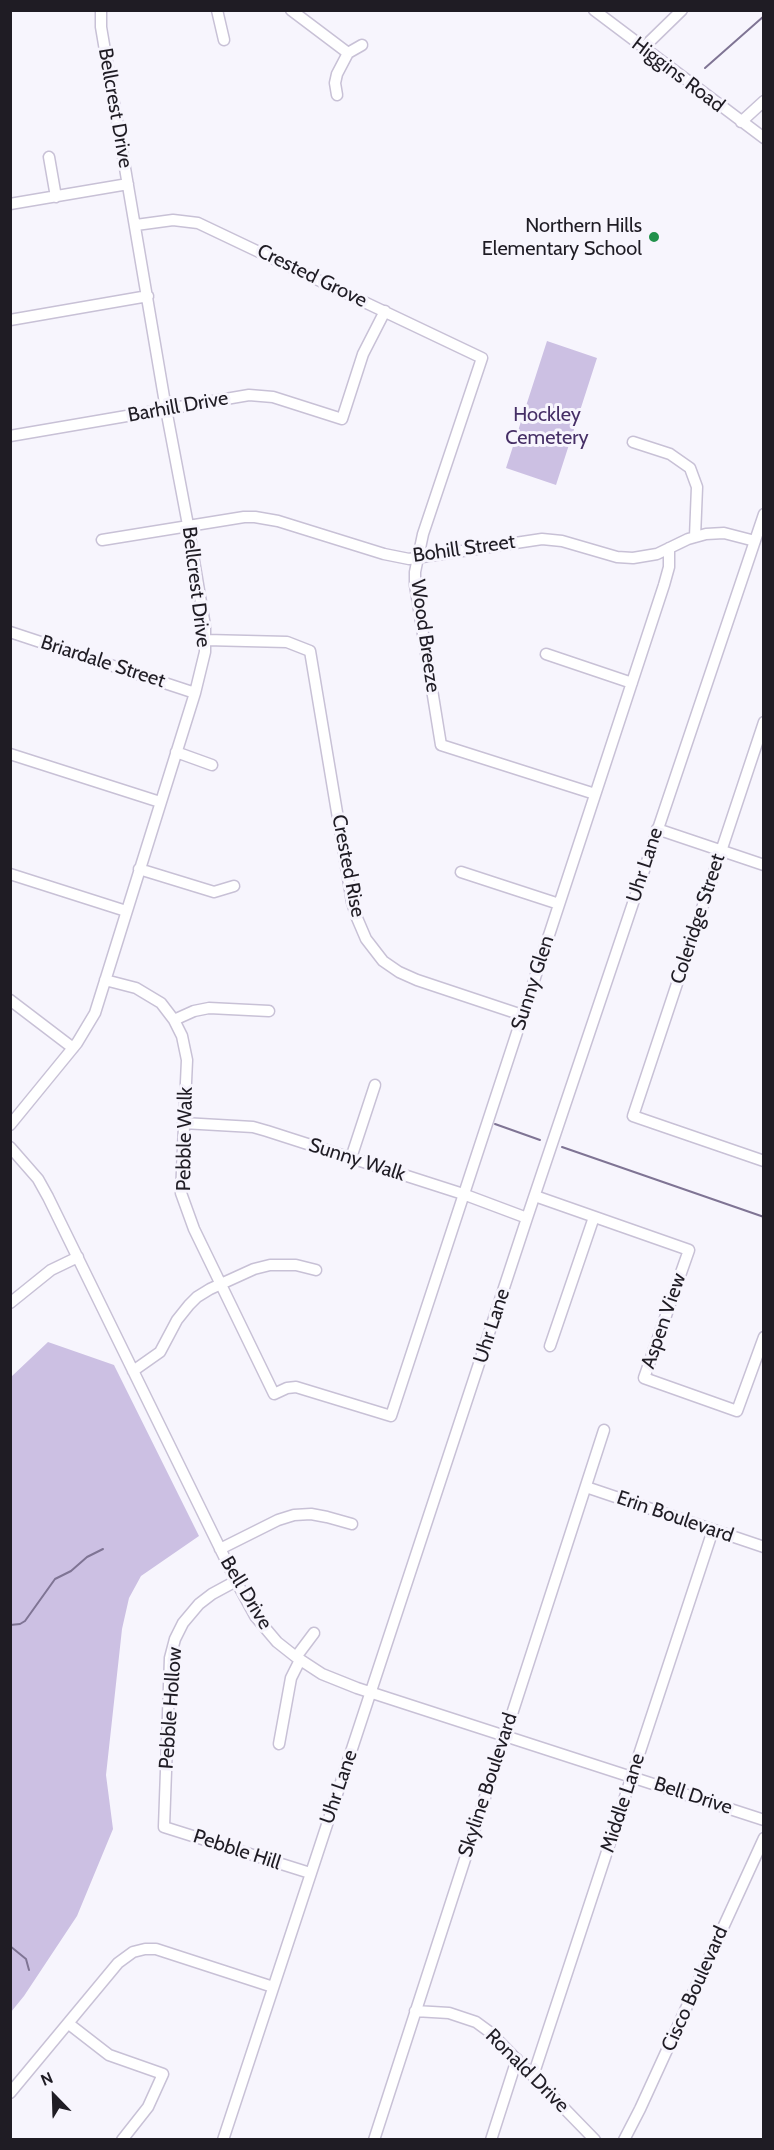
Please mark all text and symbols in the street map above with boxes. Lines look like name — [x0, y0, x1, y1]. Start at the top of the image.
street label: Higgins Road — [627, 32, 729, 118]
street label: Bellcrest Drive — [93, 46, 137, 170]
place label: Northern Hills Elementary School — [482, 214, 642, 261]
marker: Northern Hills Elementary School — [647, 230, 661, 244]
street label: Crested Grove — [253, 239, 371, 313]
street label: Barhill Drive — [126, 386, 230, 428]
park label: Hockley Cemetery — [505, 403, 589, 450]
street label: Bellcrest Drive — [177, 525, 215, 649]
street label: Bohill Street — [411, 530, 517, 568]
street label: Wood Breeze — [405, 578, 445, 694]
street label: Briardale Street — [38, 631, 168, 693]
street label: Crested Rise — [326, 813, 370, 919]
street label: Uhr Lane — [622, 825, 668, 905]
street label: Coleridge Street — [666, 851, 730, 987]
street label: Sunny Glen — [506, 933, 560, 1033]
street label: Pebble Walk — [172, 1087, 198, 1191]
street label: Sunny Walk — [306, 1133, 408, 1187]
street label: Aspen View — [636, 1270, 692, 1372]
street label: Uhr Lane — [469, 1286, 515, 1366]
street label: Erin Boulevard — [614, 1486, 736, 1548]
street label: Bell Drive — [215, 1552, 277, 1634]
street label: Pebble Hollow — [155, 1646, 187, 1770]
street label: Skyline Boulevard — [453, 1710, 523, 1860]
street label: Uhr Lane — [315, 1747, 363, 1827]
street label: Middle Lane — [596, 1750, 650, 1856]
street label: Bell Drive — [651, 1772, 735, 1820]
street label: Pebble Hill — [190, 1825, 284, 1875]
street label: Cisco Boulevard — [657, 1923, 733, 2055]
street label: Ronald Drive — [480, 2024, 574, 2118]
north arrow — [24, 2066, 84, 2126]
text: N — [38, 2068, 56, 2090]

